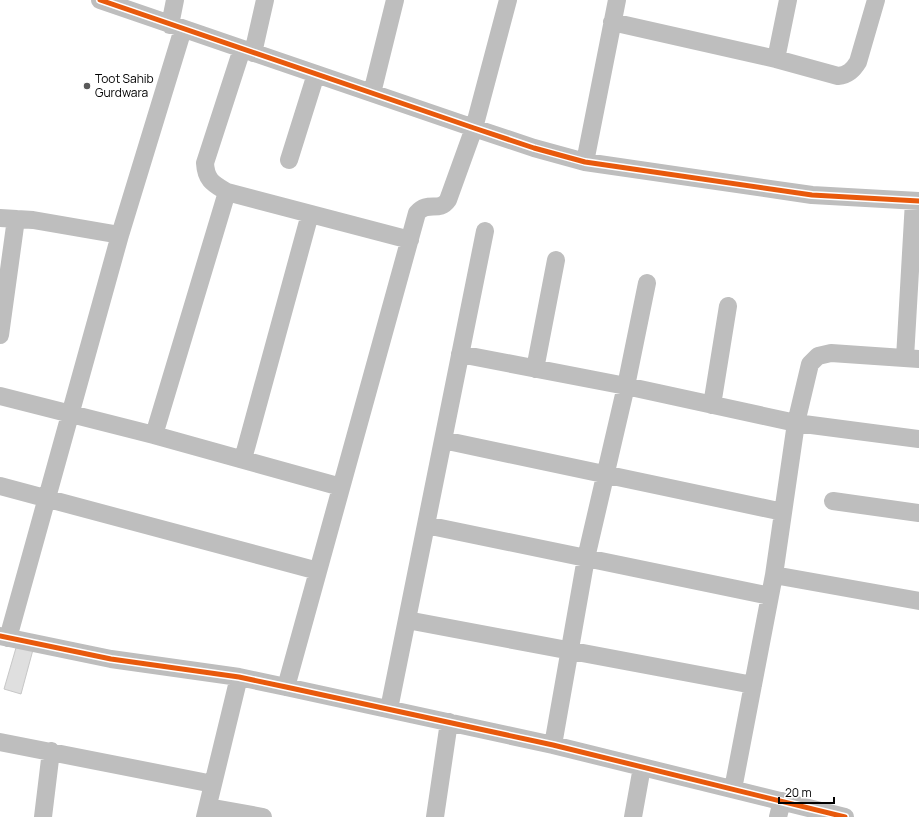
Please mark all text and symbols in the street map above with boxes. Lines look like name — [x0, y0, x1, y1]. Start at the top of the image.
place label: Toot Sahib Gurdwara — [95, 70, 154, 101]
marker: Toot Sahib Gurdwara — [82, 81, 92, 91]
scale bar — [779, 779, 834, 805]
text: 20 m — [785, 784, 812, 801]

